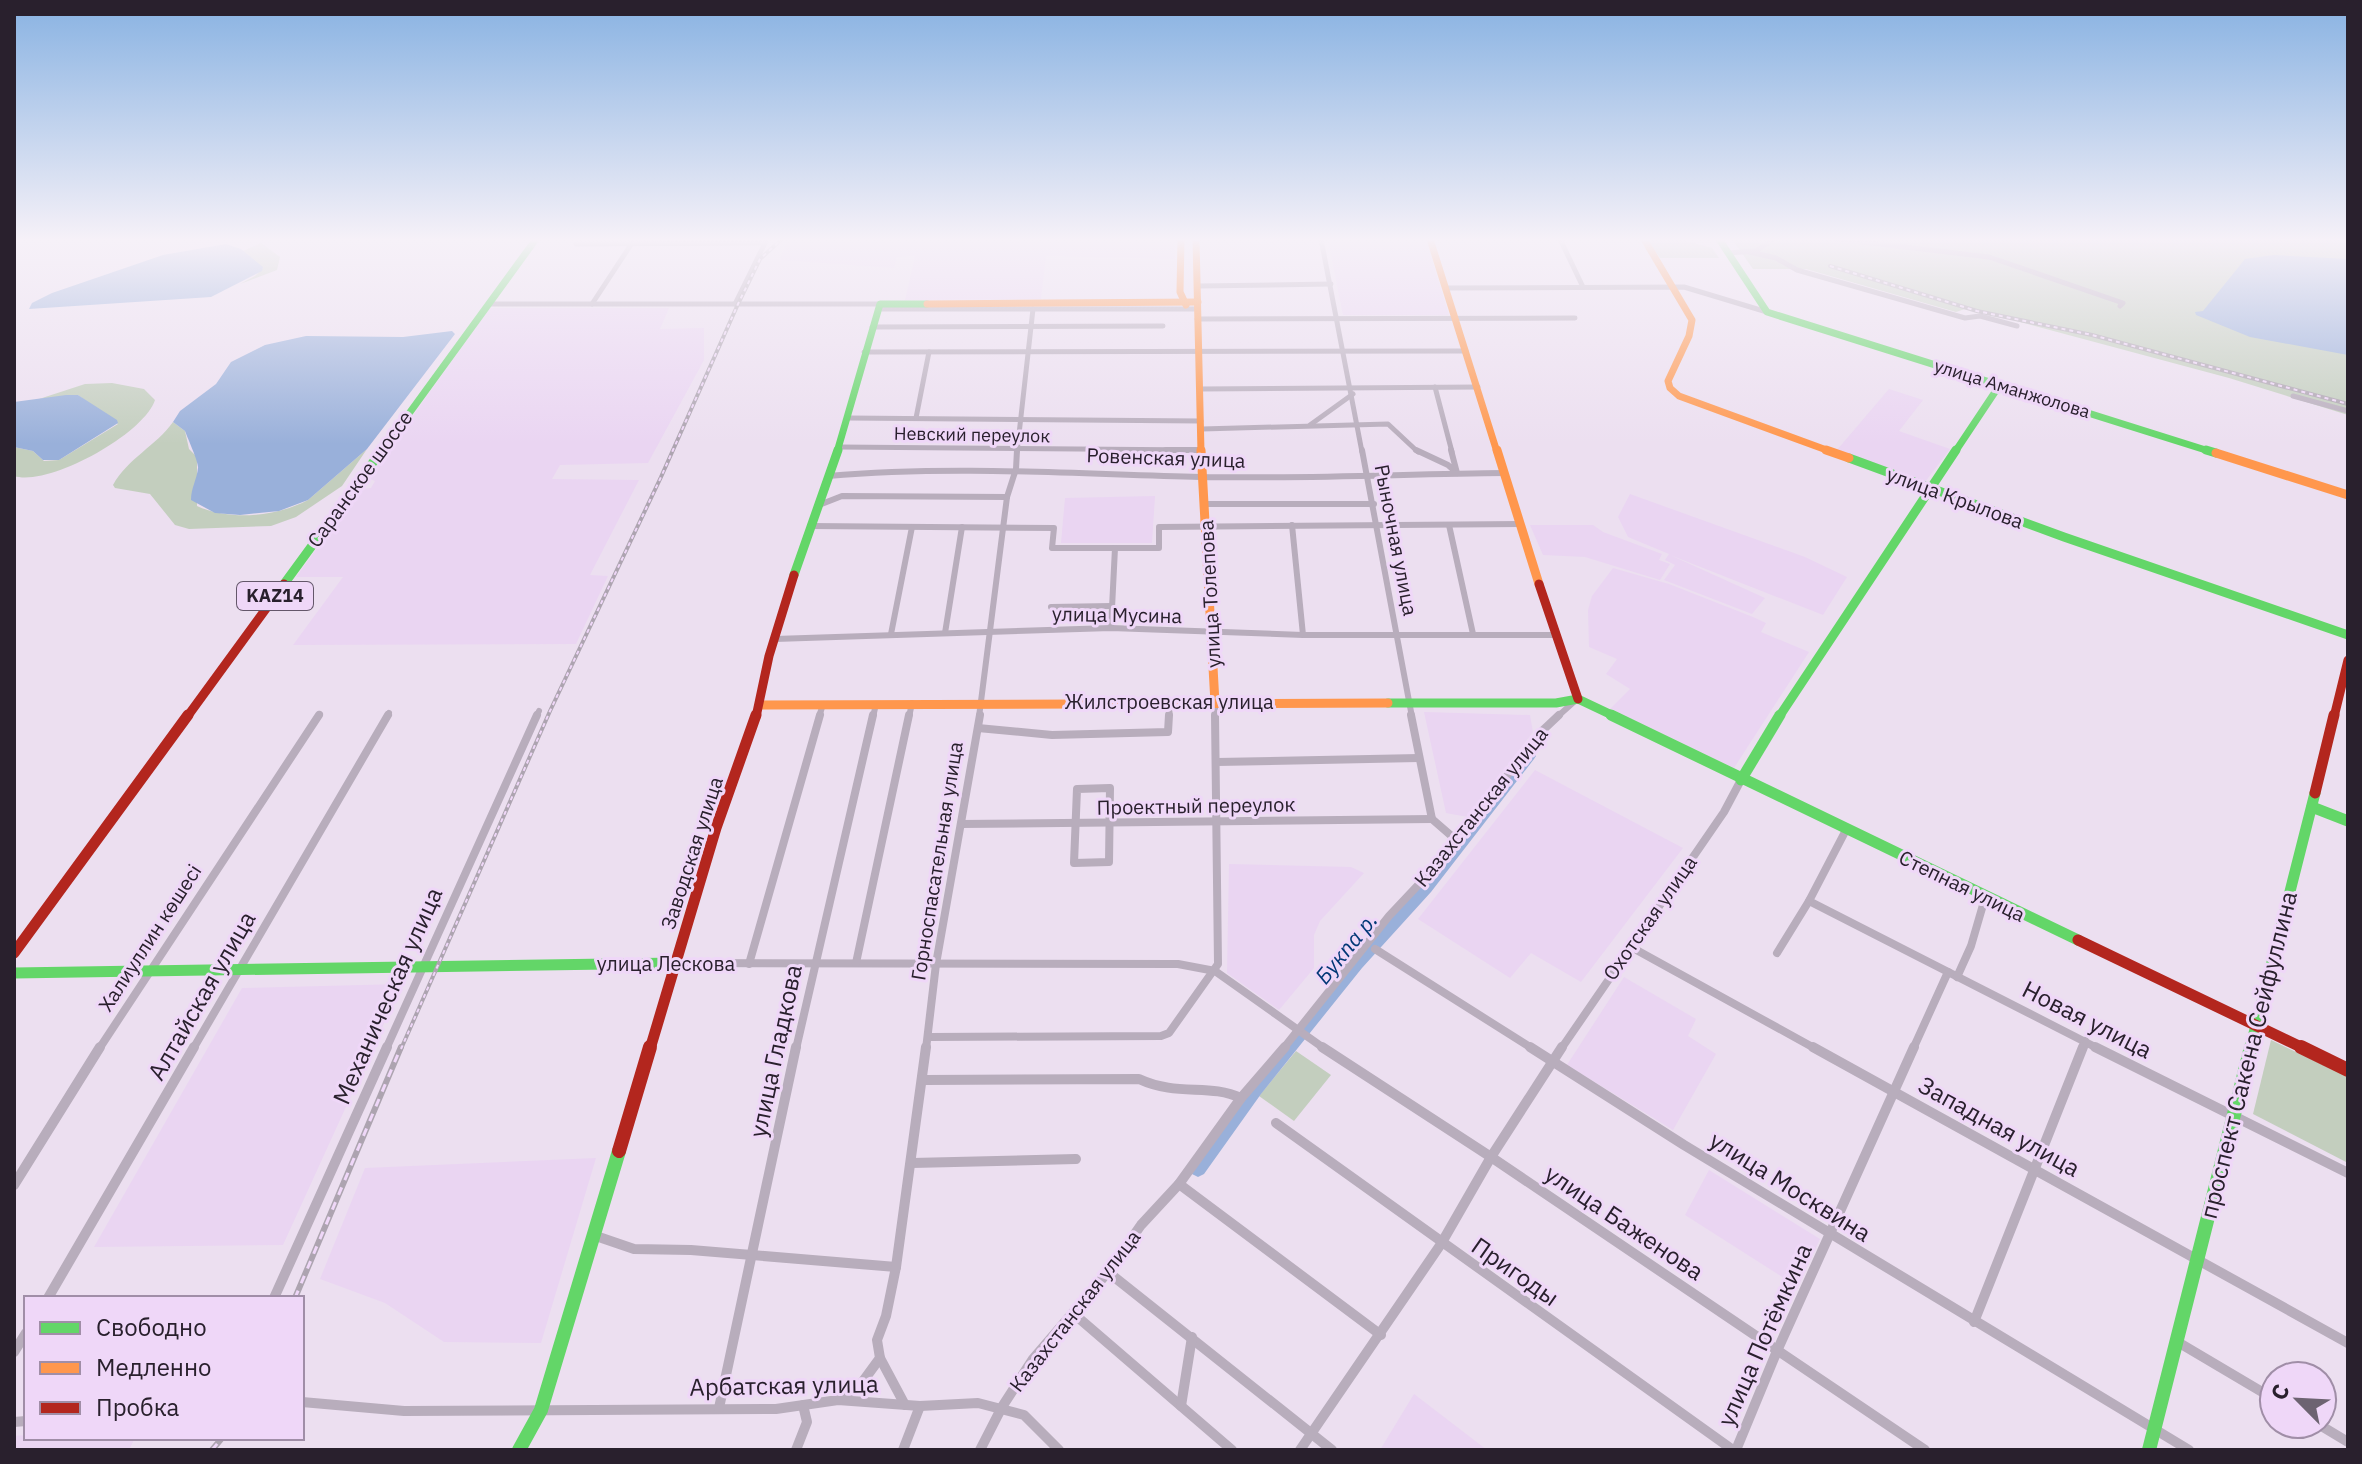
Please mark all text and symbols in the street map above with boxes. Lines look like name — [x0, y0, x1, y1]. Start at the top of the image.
street label: улица Аманжолова — [1931, 354, 2093, 423]
street label: Саранское шоссе — [301, 405, 418, 553]
street label: Невский переулок — [894, 422, 1050, 447]
street label: Ровенская улица — [1086, 441, 1246, 474]
street label: улица Крылова — [1883, 460, 2028, 535]
street label: Рыночная улица — [1369, 462, 1424, 618]
street label: улица Толепова — [1192, 519, 1227, 669]
road number: KAZ14 — [237, 582, 313, 610]
street label: улица Мусина — [1052, 600, 1183, 629]
street label: Жилстроевская улица — [1064, 688, 1274, 715]
street label: Казахстанская улица — [1408, 721, 1554, 892]
street label: Горноспасательная улица — [904, 739, 969, 982]
street label: Заводская улица — [654, 773, 729, 933]
street label: Проектный переулок — [1096, 790, 1296, 821]
street label: Степная улица — [1895, 843, 2030, 928]
street label: Охотская улица — [1597, 850, 1703, 985]
street label: Халиуллин көшесі — [92, 859, 207, 1017]
street label: Механическая улица — [325, 882, 449, 1109]
street label: проспект Сакена Сейфуллина — [2192, 887, 2304, 1222]
street label: Алтайская улица — [140, 905, 263, 1086]
water label: Букпа р. — [1308, 906, 1383, 989]
street label: улица Лескова — [597, 950, 736, 977]
street label: улица Гладкова — [741, 961, 809, 1140]
street label: Новая улица — [2017, 973, 2158, 1066]
street label: Западная улица — [1913, 1068, 2086, 1184]
street label: улица Москвина — [1704, 1124, 1878, 1249]
street label: улица Баженова — [1539, 1157, 1710, 1287]
street label: Казахстанская улица — [1003, 1224, 1147, 1397]
street label: Пригоды — [1466, 1229, 1566, 1313]
street label: улица Потёмкина — [1709, 1238, 1819, 1431]
legend — [24, 1296, 304, 1440]
text: Свободно — [96, 1311, 207, 1343]
text: Медленно — [96, 1351, 212, 1383]
north arrow — [2258, 1360, 2338, 1440]
street label: Арбатская улица — [689, 1367, 879, 1403]
text: С — [2263, 1379, 2295, 1404]
text: Пробка — [96, 1391, 180, 1423]

